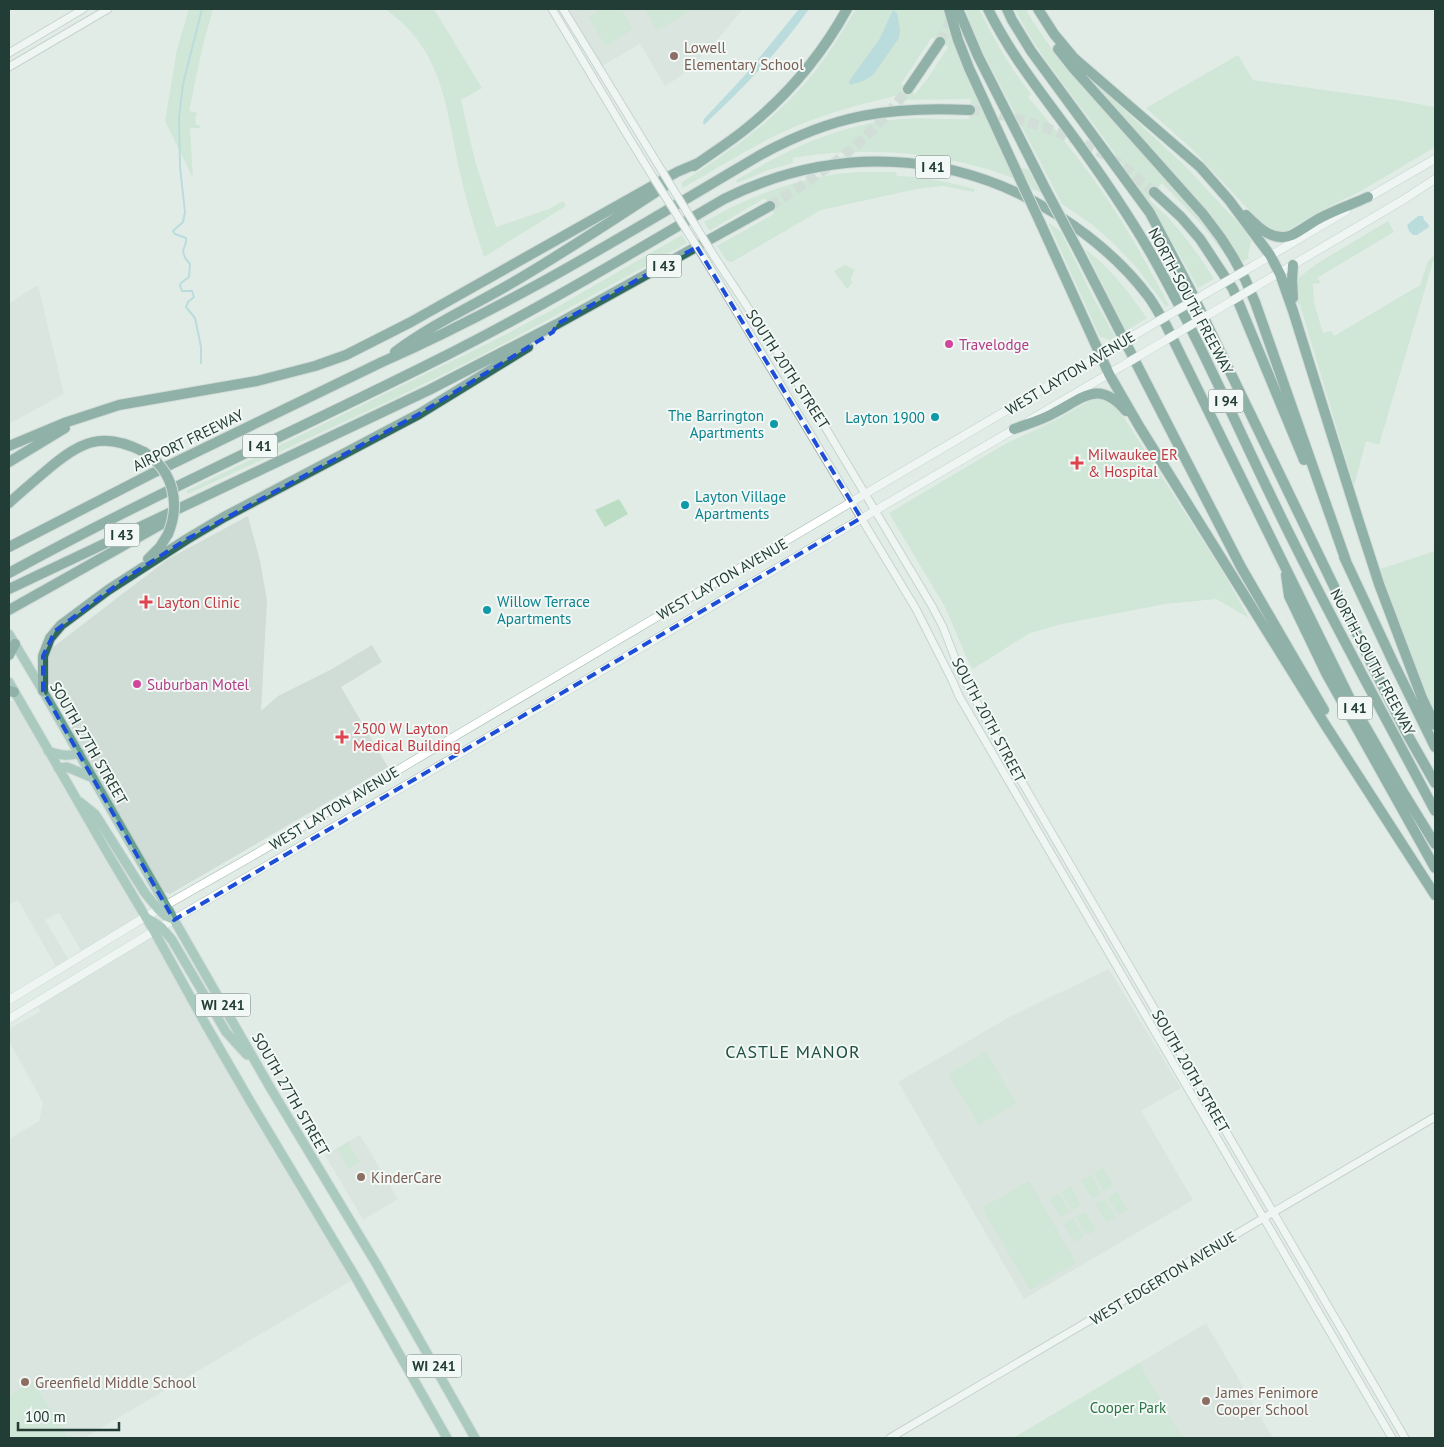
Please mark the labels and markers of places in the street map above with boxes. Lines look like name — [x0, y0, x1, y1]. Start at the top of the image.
place label: Lowell Elementary School — [684, 38, 804, 74]
marker: Lowell Elementary School — [668, 50, 680, 62]
place label: Travelodge — [959, 335, 1029, 354]
marker: Travelodge — [943, 338, 955, 350]
place label: The Barrington Apartments — [668, 406, 764, 442]
place label: Layton 1900 — [845, 408, 925, 427]
marker: Layton 1900 — [929, 411, 941, 423]
marker: The Barrington Apartments — [768, 418, 780, 430]
place label: Milwaukee ER & Hospital — [1088, 445, 1178, 481]
marker: Milwaukee ER & Hospital — [1070, 456, 1084, 470]
place label: Layton Village Apartments — [695, 487, 786, 523]
marker: Layton Village Apartments — [679, 499, 691, 511]
place label: Willow Terrace Apartments — [497, 592, 590, 628]
place label: Layton Clinic — [157, 593, 240, 612]
marker: Layton Clinic — [139, 595, 153, 609]
marker: Willow Terrace Apartments — [481, 604, 493, 616]
place label: Suburban Motel — [147, 675, 250, 694]
marker: Suburban Motel — [131, 678, 143, 690]
place label: 2500 W Layton Medical Building — [353, 719, 461, 755]
marker: 2500 W Layton Medical Building — [335, 730, 349, 744]
place label: KinderCare — [371, 1168, 442, 1187]
marker: KinderCare — [355, 1171, 367, 1183]
place label: Greenfield Middle School — [35, 1373, 197, 1392]
marker: Greenfield Middle School — [19, 1376, 31, 1388]
place label: James Fenimore Cooper School — [1215, 1383, 1318, 1419]
marker: James Fenimore Cooper School — [1200, 1395, 1212, 1407]

